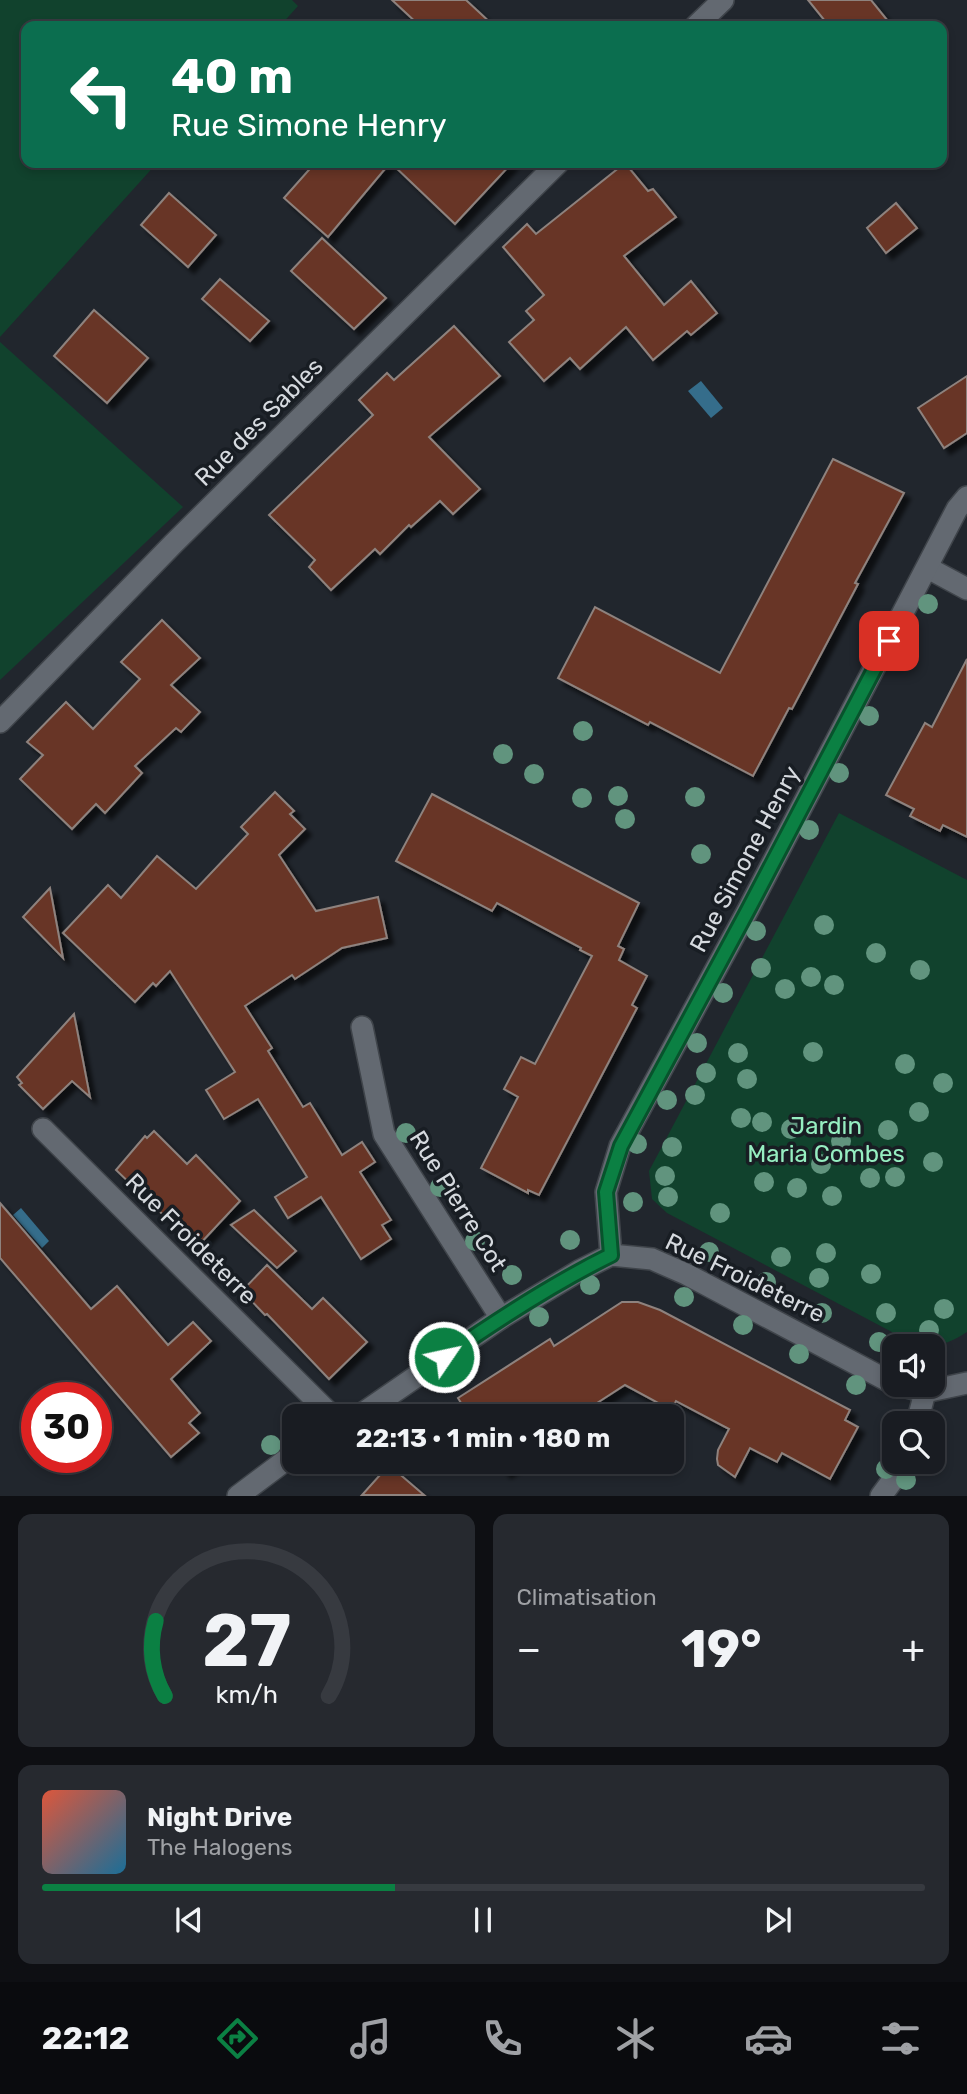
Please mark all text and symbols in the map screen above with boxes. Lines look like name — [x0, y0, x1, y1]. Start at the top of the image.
text: 40 m — [171, 47, 293, 105]
icon: left — [56, 49, 147, 140]
text: Rue Simone Henry — [171, 106, 447, 144]
street label: Rue des Sables — [189, 352, 329, 492]
pin — [859, 611, 919, 671]
icon: arrive — [870, 622, 908, 660]
street label: Rue Simone Henry — [684, 761, 806, 957]
park label: Jardin Maria Combes — [747, 1112, 905, 1168]
street label: Rue Pierre Cot — [404, 1126, 512, 1276]
street label: Rue Froideterre — [120, 1168, 262, 1310]
street label: Rue Froideterre — [661, 1227, 829, 1329]
position arrow — [407, 1320, 481, 1394]
map controls — [882, 1334, 945, 1474]
button: sound — [882, 1334, 945, 1397]
speed limit sign: 30 — [21, 1382, 112, 1473]
button: search — [882, 1411, 945, 1474]
text: 22:13 · 1 min · 180 m — [356, 1423, 610, 1454]
text: Climatisation — [517, 1583, 657, 1611]
text: 27 — [202, 1599, 291, 1685]
text: 19° — [681, 1618, 762, 1680]
text: − — [517, 1626, 541, 1672]
text: + — [901, 1626, 925, 1672]
text: km/h — [215, 1680, 277, 1709]
text: Night Drive — [147, 1802, 292, 1833]
text: The Halogens — [147, 1833, 293, 1861]
icon: previous — [170, 1901, 208, 1939]
icon: pause — [464, 1901, 502, 1939]
icon: next — [759, 1901, 797, 1939]
icon: directions — [213, 2014, 262, 2063]
icon: music — [346, 2014, 395, 2063]
icon: phone — [478, 2014, 527, 2063]
icon: climate — [611, 2014, 660, 2063]
icon: car — [744, 2014, 793, 2063]
icon: filters — [876, 2014, 925, 2063]
text: 22:12 — [42, 2019, 129, 2057]

